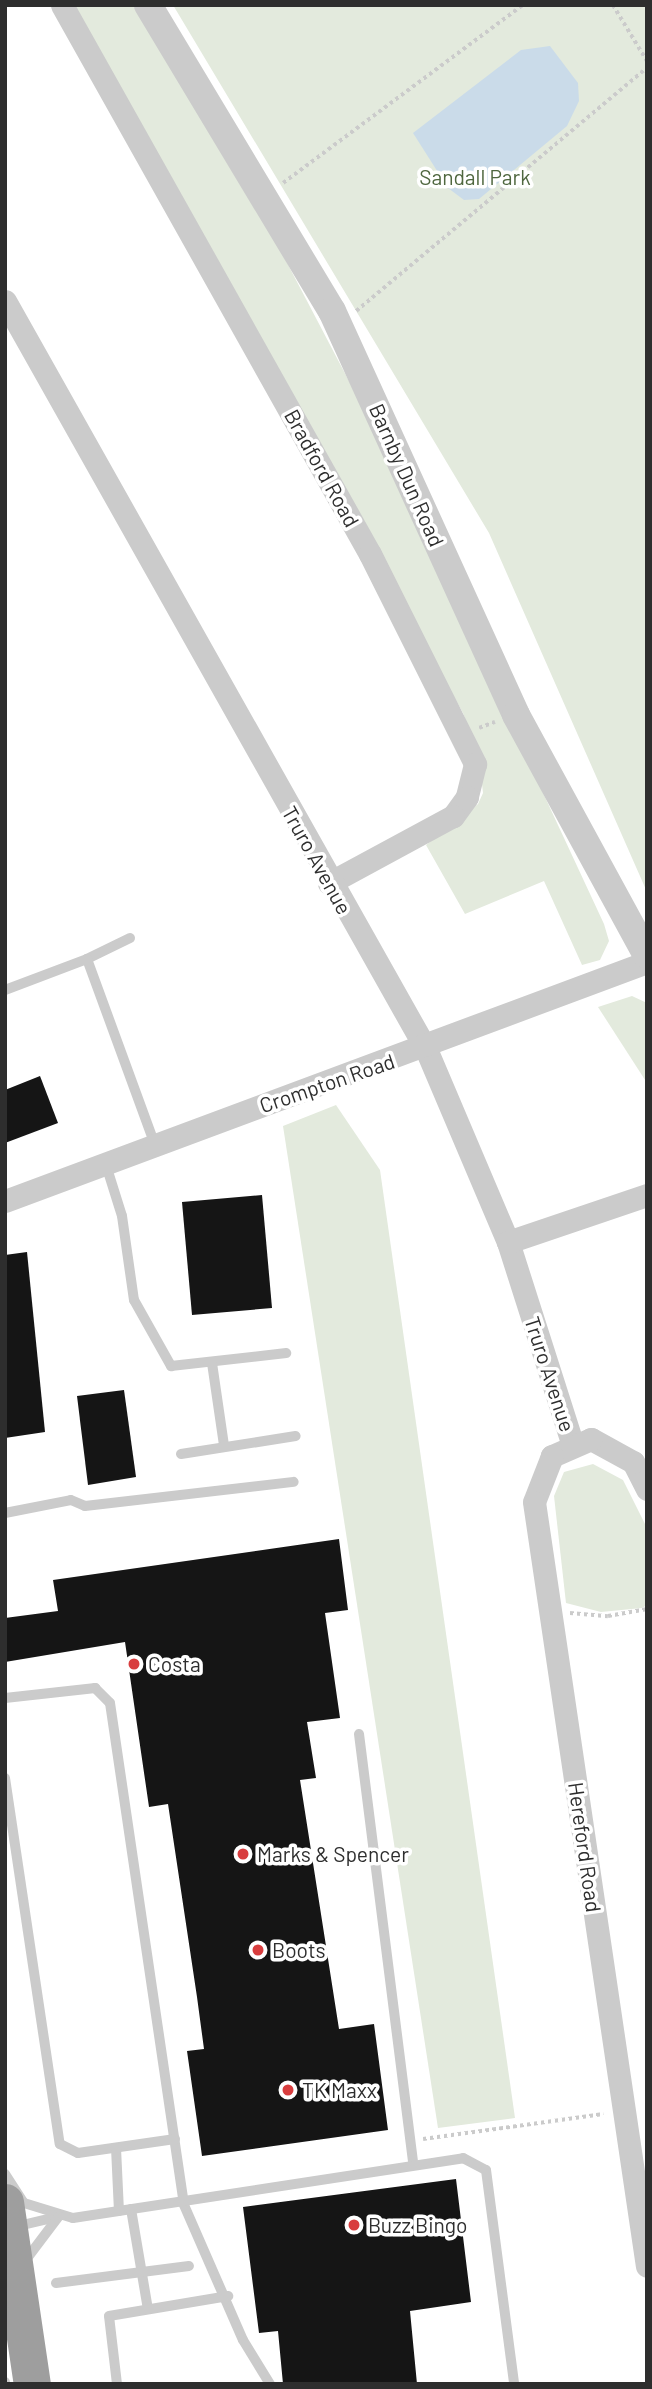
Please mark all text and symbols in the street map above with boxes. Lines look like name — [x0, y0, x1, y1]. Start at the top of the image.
park label: Sandall Park — [419, 164, 531, 190]
street label: Barnby Dun Road — [364, 400, 450, 550]
street label: Bradford Road — [279, 405, 365, 531]
street label: Truro Avenue — [277, 802, 357, 918]
street label: Crompton Road — [256, 1048, 398, 1118]
street label: Truro Avenue — [520, 1313, 580, 1435]
place label: Costa — [148, 1651, 201, 1677]
marker: Costa — [126, 1656, 142, 1672]
street label: Hereford Road — [563, 1780, 607, 1914]
place label: Marks & Spencer — [257, 1841, 409, 1867]
marker: Marks & Spencer — [235, 1846, 251, 1862]
place label: Boots — [272, 1937, 326, 1963]
marker: Boots — [250, 1942, 266, 1958]
place label: TK Maxx — [302, 2077, 377, 2103]
marker: TK Maxx — [280, 2082, 296, 2098]
place label: Buzz Bingo — [368, 2212, 468, 2238]
marker: Buzz Bingo — [346, 2217, 362, 2233]

